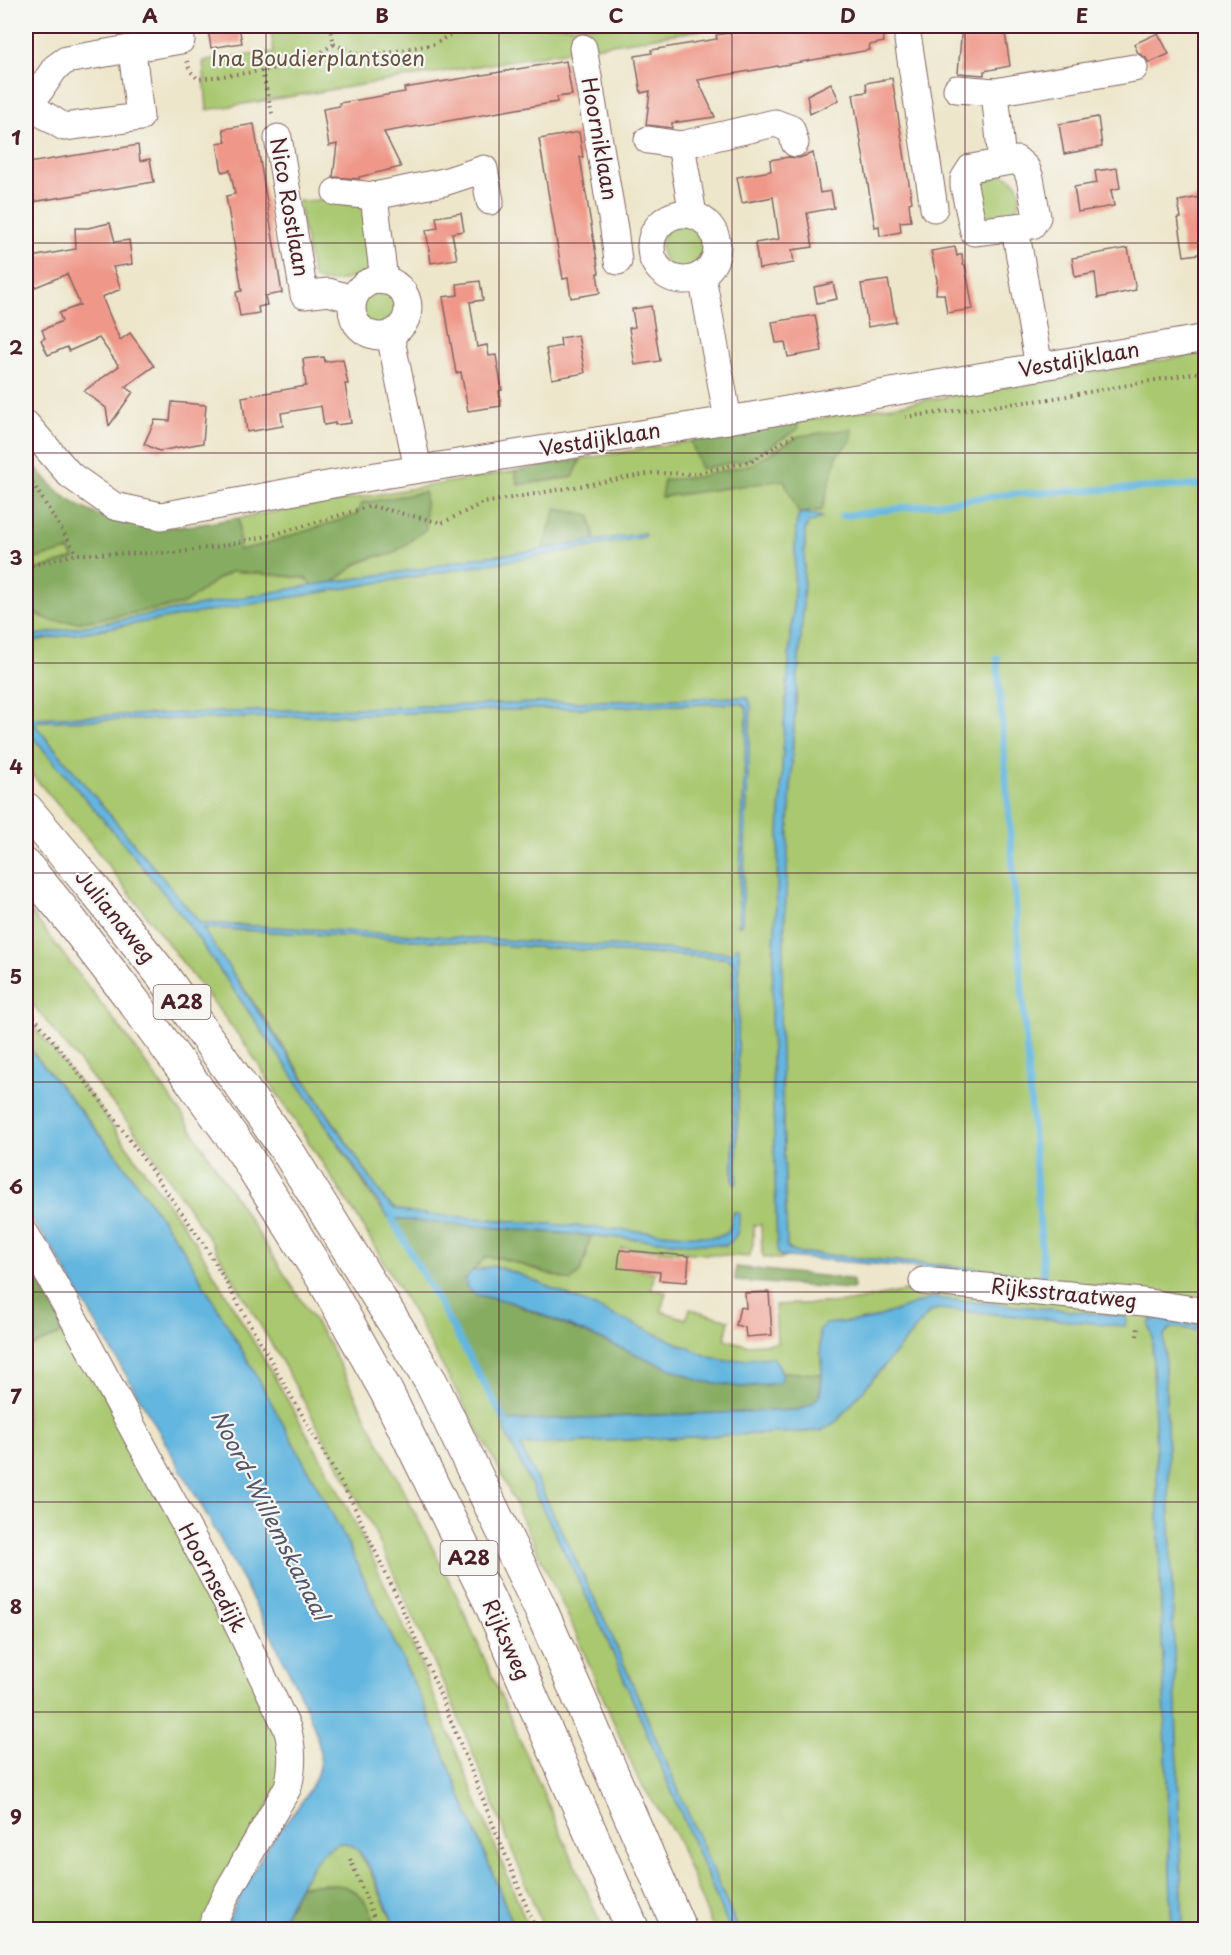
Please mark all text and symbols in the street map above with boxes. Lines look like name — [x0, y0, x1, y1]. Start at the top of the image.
text: A — [142, 0, 158, 30]
text: B — [375, 0, 389, 30]
text: C — [608, 0, 624, 30]
text: D — [840, 0, 856, 30]
text: E — [1076, 0, 1088, 30]
park label: Ina Boudierplantsoen — [211, 41, 425, 73]
street label: Hoorniklaan — [574, 75, 628, 203]
text: 1 — [11, 122, 21, 152]
street label: Nico Rostlaan — [263, 134, 319, 279]
text: 2 — [9, 332, 23, 362]
street label: Vestdijklaan — [1016, 332, 1142, 384]
street label: Vestdijklaan — [537, 413, 663, 463]
text: 3 — [9, 542, 23, 572]
text: 4 — [9, 751, 23, 781]
street label: Julianaweg — [68, 862, 165, 970]
text: 5 — [10, 961, 22, 991]
road number: A28 — [154, 985, 210, 1019]
text: 6 — [9, 1171, 23, 1201]
street label: Rijksstraatweg — [990, 1268, 1139, 1316]
text: 7 — [10, 1381, 22, 1411]
water label: Noord-Willemskanaal — [204, 1403, 340, 1629]
street label: Hoornsedijk — [171, 1517, 256, 1638]
road number: A28 — [440, 1541, 498, 1575]
text: 8 — [10, 1591, 22, 1621]
street label: Rijksweg — [476, 1593, 540, 1685]
text: 9 — [10, 1801, 22, 1831]

